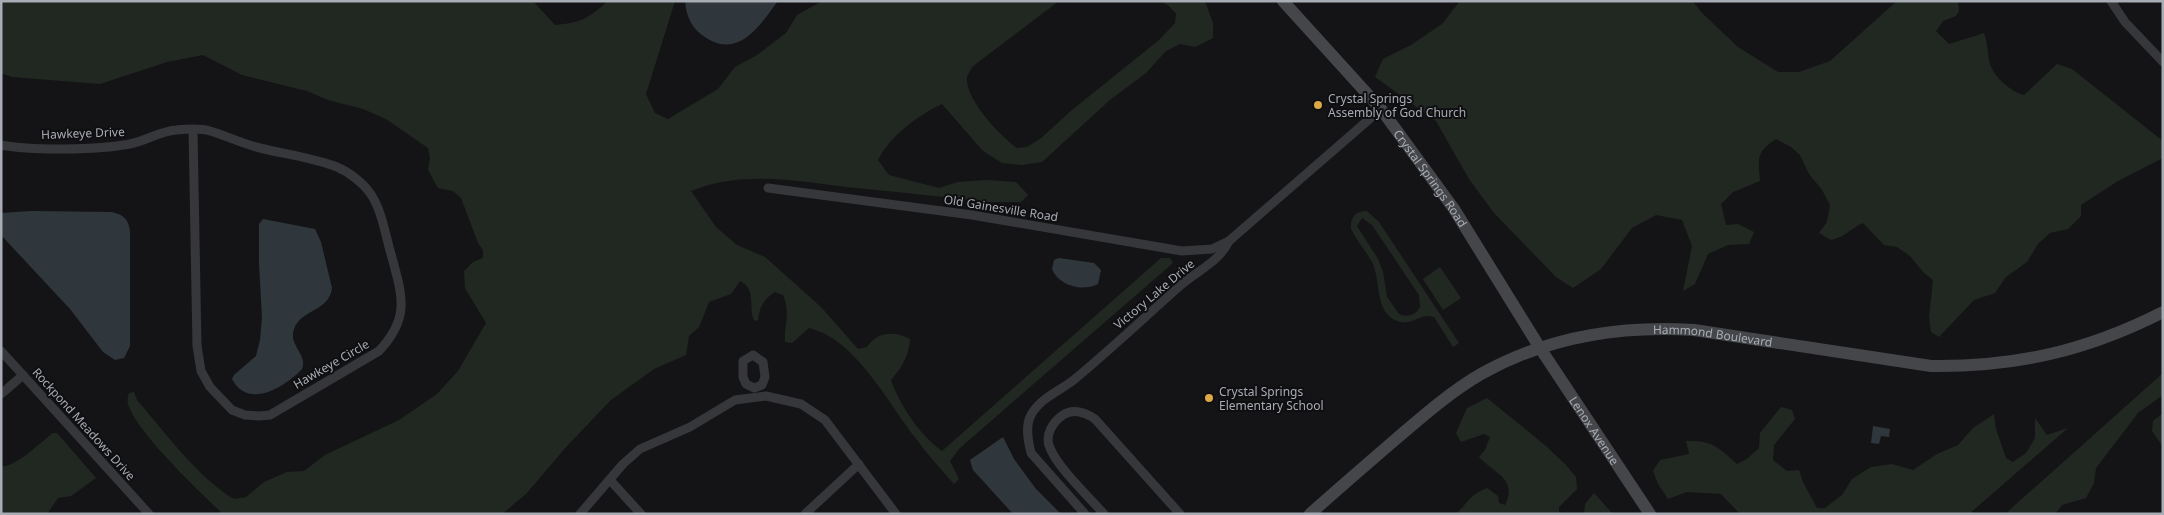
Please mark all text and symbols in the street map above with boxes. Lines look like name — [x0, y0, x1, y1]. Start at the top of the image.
place label: Crystal Springs Assembly of God Church — [1328, 90, 1466, 121]
marker: Crystal Springs Assembly of God Church — [1312, 99, 1324, 111]
street label: Hawkeye Drive — [41, 123, 125, 143]
street label: Crystal Springs Road — [1390, 126, 1472, 230]
street label: Old Gainesville Road — [943, 191, 1059, 225]
street label: Victory Lake Drive — [1110, 255, 1198, 333]
street label: Hammond Boulevard — [1653, 320, 1774, 350]
street label: Hawkeye Circle — [290, 335, 372, 393]
street label: Rockpond Meadows Drive — [29, 364, 139, 484]
place label: Crystal Springs Elementary School — [1219, 383, 1324, 414]
marker: Crystal Springs Elementary School — [1203, 392, 1215, 404]
street label: Lenox Avenue — [1566, 393, 1624, 468]

